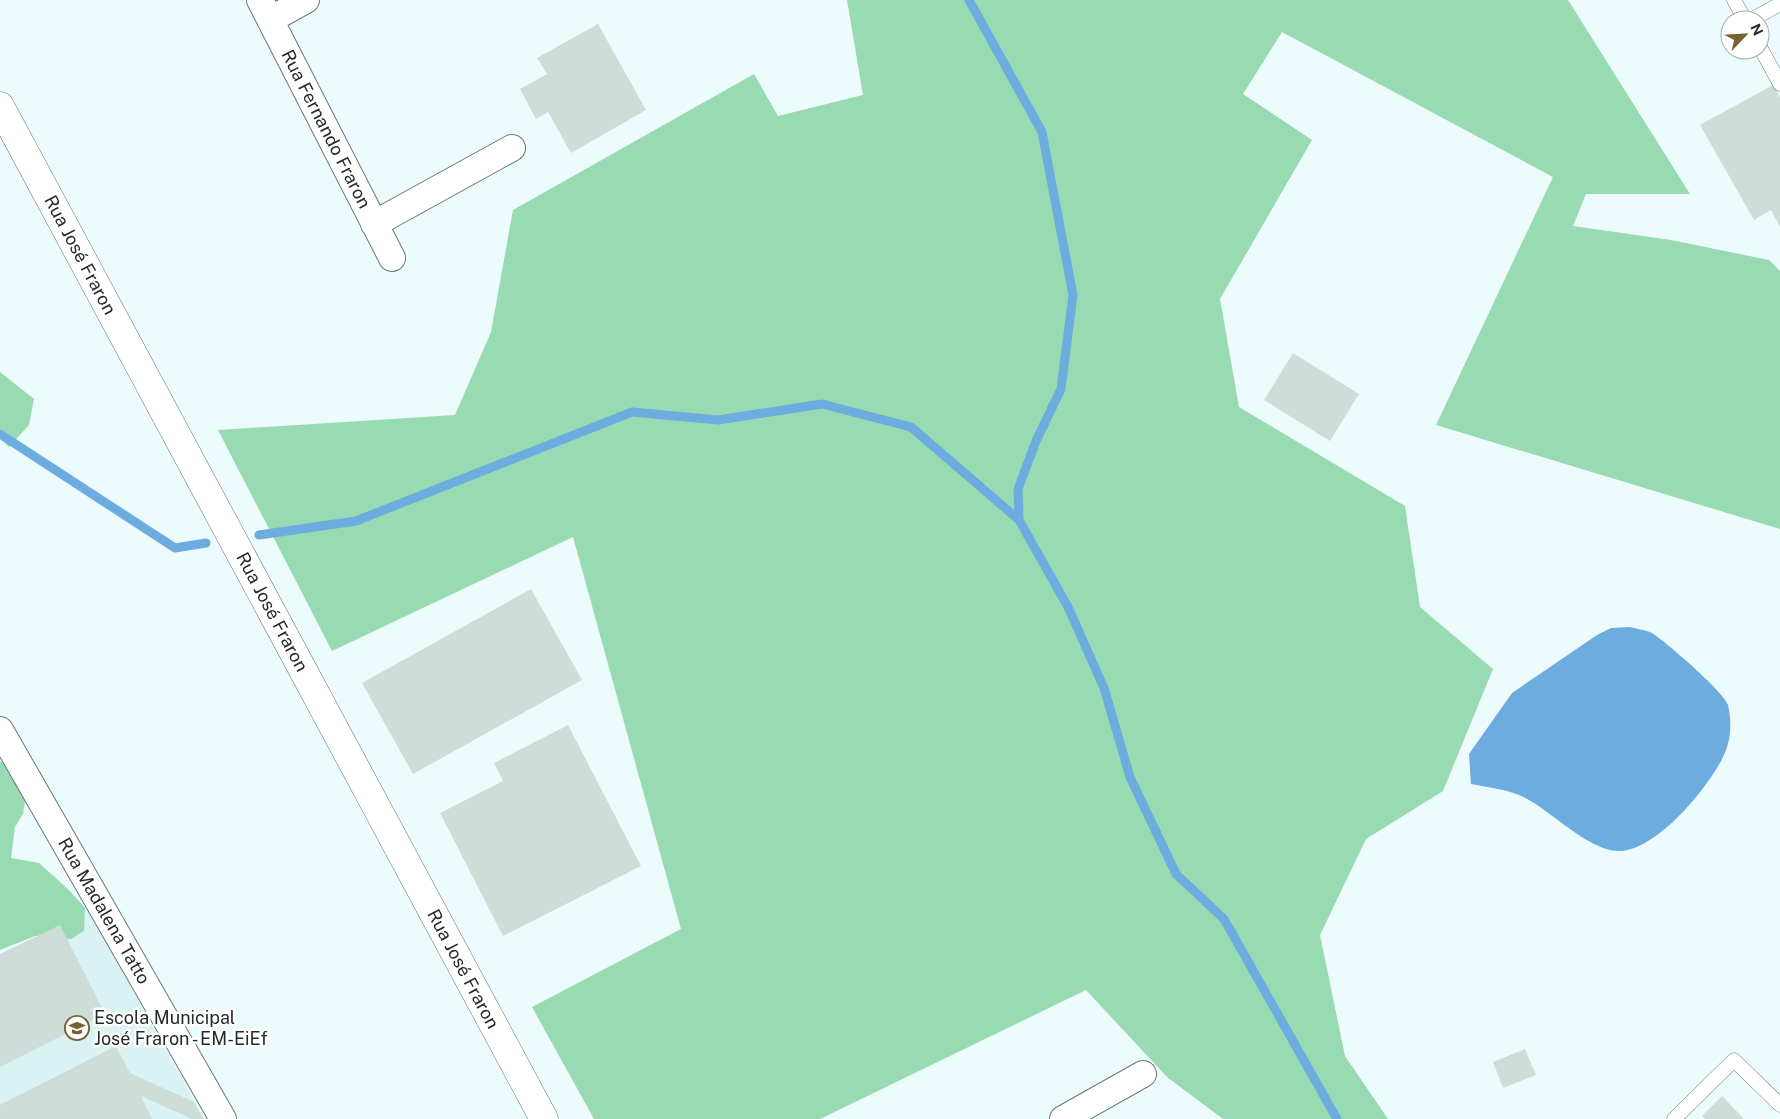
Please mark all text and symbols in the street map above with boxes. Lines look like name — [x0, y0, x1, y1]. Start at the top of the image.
north arrow — [1720, 10, 1770, 60]
text: N — [1747, 21, 1766, 38]
street label: Rua Fernando Fraron — [277, 46, 376, 212]
street label: Rua José Fraron — [40, 191, 121, 318]
street label: Rua José Fraron — [232, 548, 313, 675]
street label: Rua Madalena Tatto — [54, 834, 155, 988]
street label: Rua José Fraron — [423, 905, 504, 1032]
place label: Escola Municipal José Fraron - EM-EiEf — [94, 1007, 268, 1049]
school or university icon: Escola Municipal José Fraron - EM-EiEf — [64, 1015, 90, 1041]

